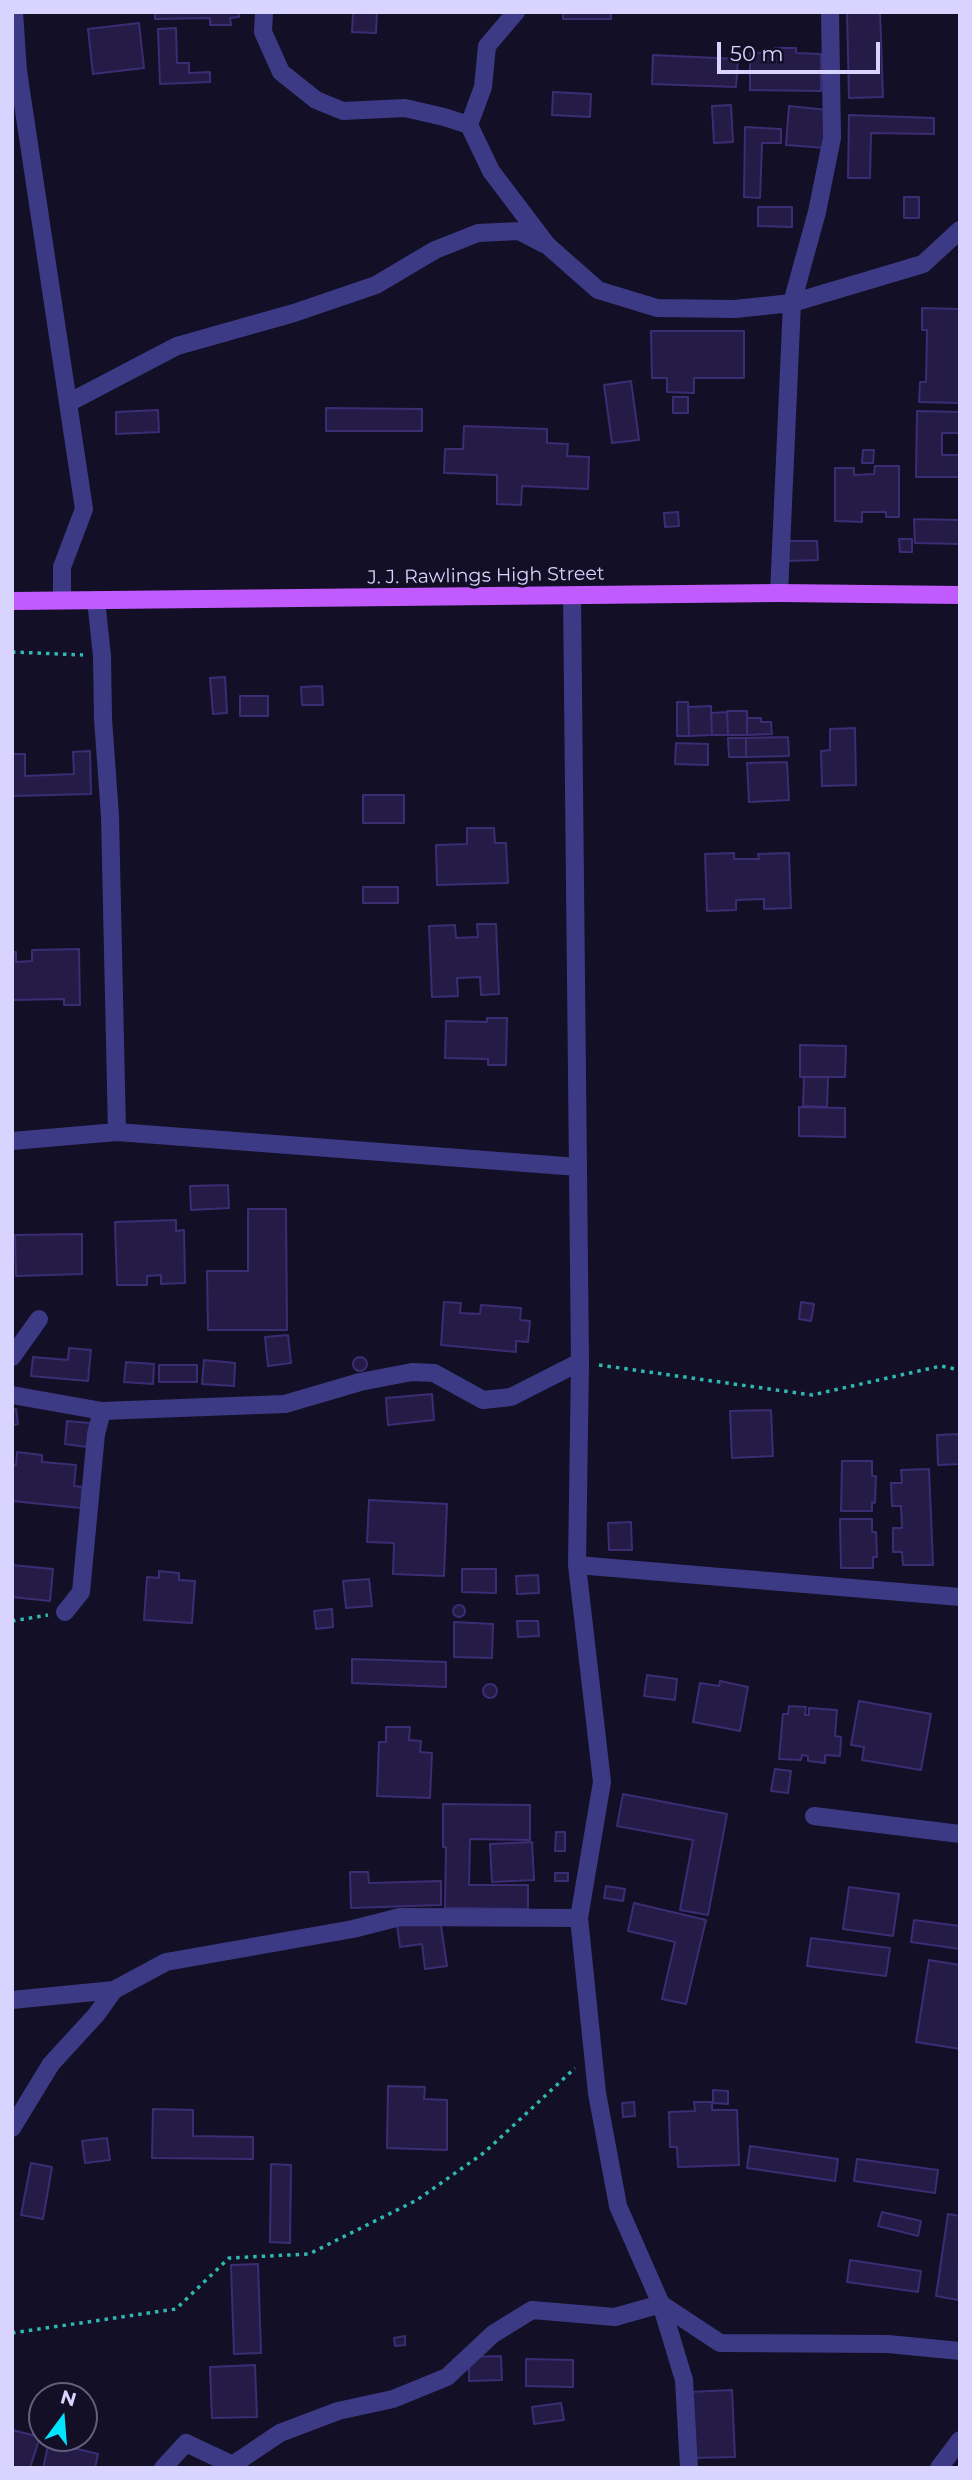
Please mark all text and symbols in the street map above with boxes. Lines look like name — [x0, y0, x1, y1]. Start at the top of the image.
scale bar — [720, 28, 883, 72]
text: 50 m — [730, 41, 784, 66]
street label: J. J. Rawlings High Street — [367, 563, 605, 589]
north arrow — [28, 2382, 98, 2452]
text: N — [58, 2385, 79, 2411]

